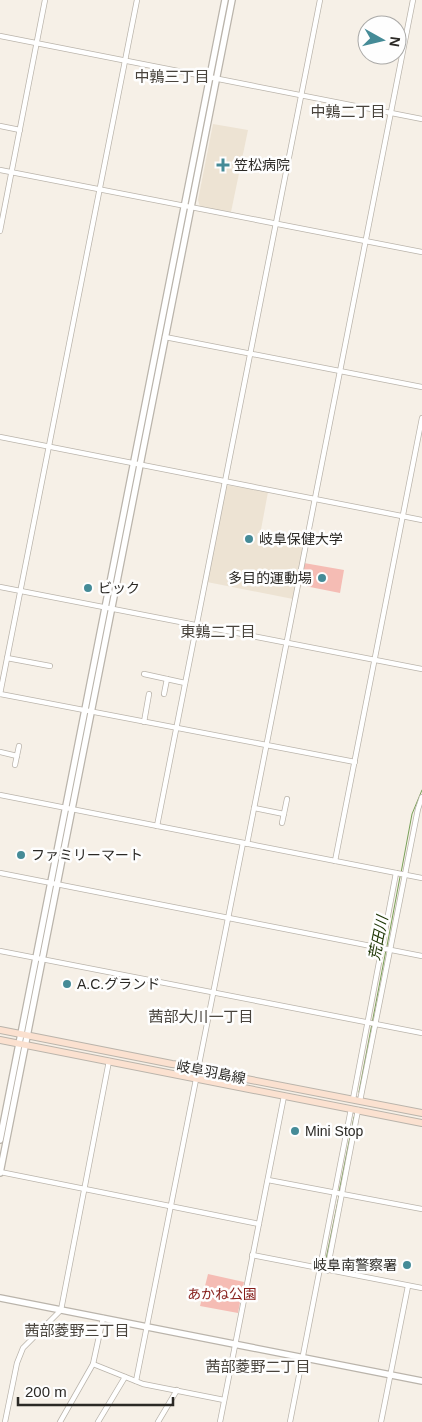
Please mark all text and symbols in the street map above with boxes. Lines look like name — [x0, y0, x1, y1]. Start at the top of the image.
north arrow — [357, 15, 407, 65]
text: N — [386, 36, 404, 48]
district label: 中鶉三丁目 — [134, 68, 210, 85]
district label: 中鶉二丁目 — [310, 103, 386, 120]
place label: 笠松病院 — [234, 157, 290, 173]
marker: 笠松病院 — [216, 158, 230, 172]
place label: 岐阜保健大学 — [259, 531, 343, 547]
marker: 岐阜保健大学 — [243, 533, 255, 545]
place label: 多目的運動場 — [228, 570, 312, 586]
marker: 多目的運動場 — [316, 572, 328, 584]
place label: ビック — [98, 580, 140, 596]
marker: ビック — [82, 582, 94, 594]
district label: 東鶉二丁目 — [180, 623, 256, 640]
place label: ファミリーマート — [31, 847, 143, 863]
marker: ファミリーマート — [15, 849, 27, 861]
water label: 荒田川 — [365, 912, 391, 962]
place label: A.C.グランド — [77, 976, 160, 992]
marker: A.C.グランド — [61, 978, 73, 990]
district label: 茜部大川一丁目 — [148, 1008, 254, 1025]
street label: 岐阜羽島線 — [175, 1057, 247, 1087]
place label: Mini Stop — [305, 1123, 364, 1139]
marker: Mini Stop — [289, 1125, 301, 1137]
place label: 岐阜南警察署 — [313, 1257, 397, 1273]
marker: 岐阜南警察署 — [401, 1259, 413, 1271]
park label: あかね公園 — [187, 1286, 257, 1302]
district label: 茜部菱野三丁目 — [24, 1322, 130, 1339]
district label: 茜部菱野二丁目 — [205, 1358, 311, 1375]
scale bar — [18, 1374, 172, 1406]
text: 200 m — [25, 1383, 67, 1400]

